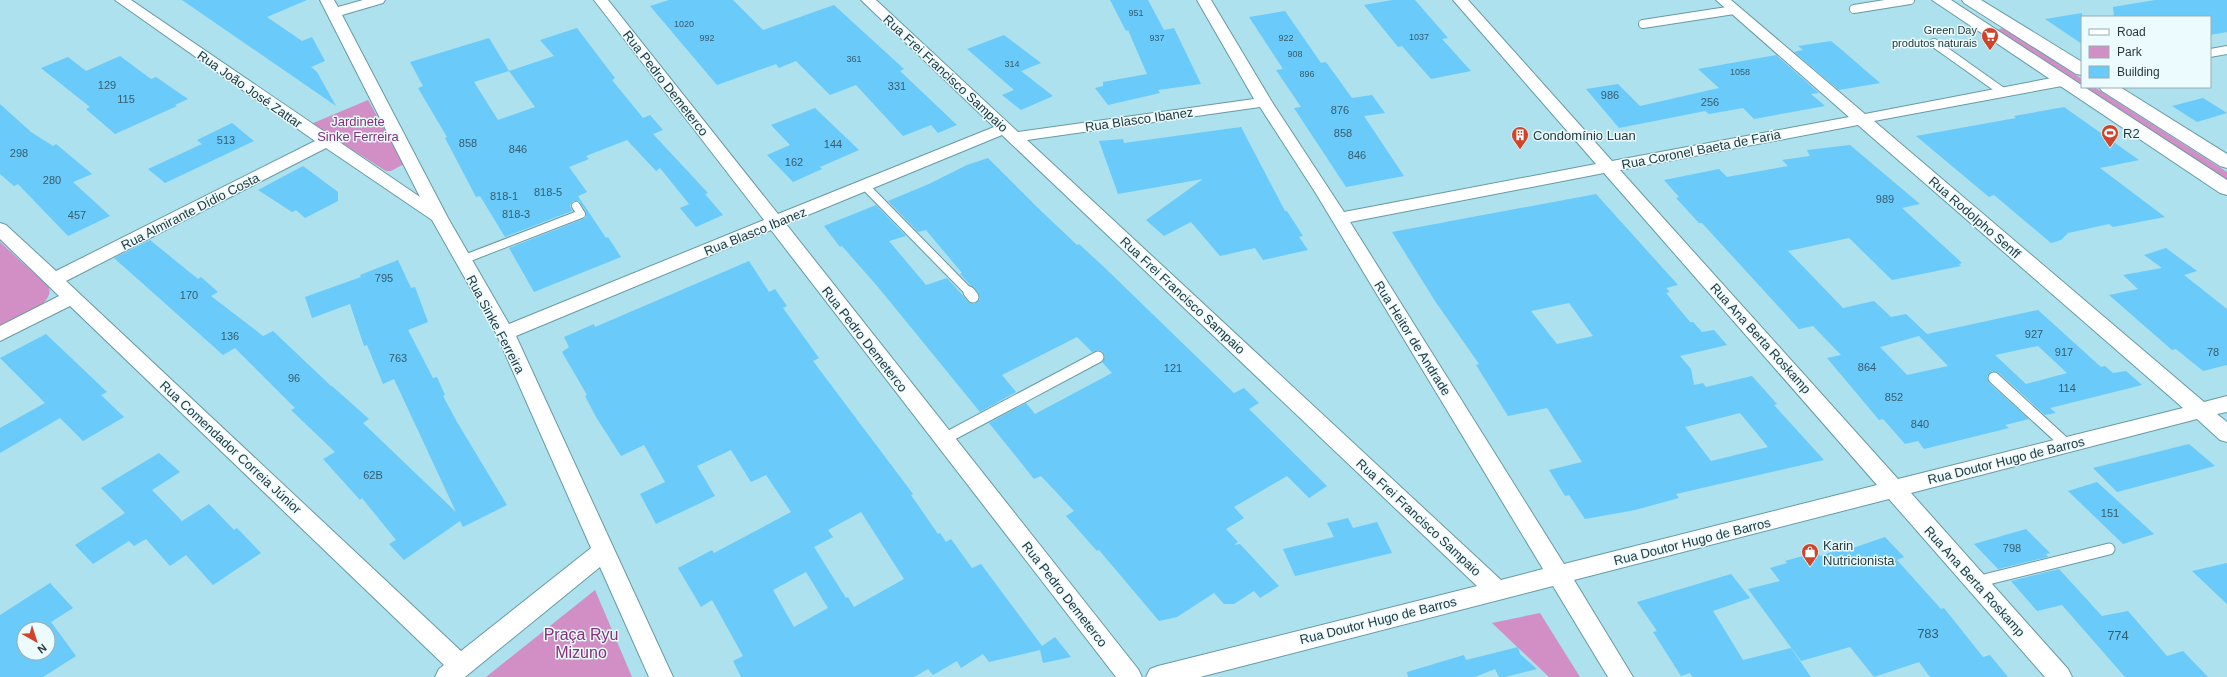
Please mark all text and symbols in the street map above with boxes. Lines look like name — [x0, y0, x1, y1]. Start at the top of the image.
house number: 951 — [1128, 8, 1144, 18]
street label: Rua Frei Francisco Sampaio — [880, 12, 1011, 135]
legend — [2081, 16, 2211, 88]
house number: 1020 — [674, 19, 694, 29]
place label: Green Day produtos naturais — [1892, 24, 1977, 49]
text: Road — [2117, 25, 2146, 39]
supermarket icon: Green Day produtos naturais — [1980, 26, 2000, 51]
street label: Rua Pedro Demeterco — [620, 28, 711, 139]
house number: 1037 — [1409, 32, 1429, 42]
house number: 992 — [699, 33, 715, 43]
house number: 937 — [1149, 33, 1165, 43]
house number: 922 — [1278, 33, 1294, 43]
text: Park — [2117, 45, 2143, 59]
street label: Rua João José Zattar — [195, 48, 305, 132]
house number: 908 — [1287, 49, 1303, 59]
house number: 361 — [846, 54, 862, 64]
house number: 314 — [1004, 59, 1020, 69]
text: Building — [2117, 65, 2160, 79]
house number: 1058 — [1730, 67, 1750, 77]
house number: 896 — [1299, 69, 1315, 79]
house number: 129 — [98, 79, 116, 91]
house number: 331 — [888, 80, 906, 92]
house number: 986 — [1601, 89, 1619, 101]
house number: 115 — [117, 93, 135, 105]
house number: 256 — [1701, 96, 1719, 108]
street label: Rua Blasco Ibanez — [1084, 104, 1194, 135]
house number: 876 — [1331, 104, 1349, 116]
park label: Jardinete Sinke Ferreira — [317, 114, 400, 144]
sports icon: R2 — [2100, 123, 2120, 148]
building icon: Condomínio Luan — [1510, 125, 1530, 150]
place label: R2 — [2123, 126, 2140, 141]
house number: 858 — [1334, 127, 1352, 139]
street label: Rua Coronel Baeta de Faria — [1620, 127, 1783, 172]
place label: Condomínio Luan — [1533, 128, 1636, 143]
house number: 513 — [217, 134, 235, 146]
house number: 858 — [459, 137, 477, 149]
house number: 144 — [824, 138, 842, 150]
house number: 846 — [509, 143, 527, 155]
house number: 298 — [10, 147, 28, 159]
house number: 846 — [1348, 149, 1366, 161]
house number: 162 — [785, 156, 803, 168]
street label: Rua Almirante Dídio Costa — [119, 170, 263, 253]
street label: Rua Rodolpho Senff — [1926, 173, 2024, 262]
house number: 280 — [43, 174, 61, 186]
house number: 818-5 — [534, 186, 562, 198]
house number: 818-1 — [490, 190, 518, 202]
house number: 989 — [1876, 193, 1894, 205]
street label: Rua Blasco Ibanez — [702, 204, 809, 259]
house number: 818-3 — [502, 208, 530, 220]
house number: 457 — [68, 209, 86, 221]
street label: Rua Frei Francisco Sampaio — [1117, 234, 1248, 357]
house number: 795 — [375, 272, 393, 284]
street label: Rua Sinke Ferreira — [463, 273, 528, 377]
street label: Rua Heitor de Andrade — [1371, 278, 1454, 398]
street label: Rua Ana Berta Roskamp — [1707, 280, 1814, 397]
street label: Rua Pedro Demeterco — [819, 284, 910, 395]
house number: 170 — [180, 289, 198, 301]
house number: 927 — [2025, 328, 2043, 340]
house number: 136 — [221, 330, 239, 342]
house number: 917 — [2055, 346, 2073, 358]
house number: 78 — [2207, 346, 2219, 358]
house number: 763 — [389, 352, 407, 364]
house number: 864 — [1858, 361, 1876, 373]
house number: 121 — [1164, 362, 1182, 374]
house number: 96 — [288, 372, 300, 384]
street label: Rua Comendador Correia Júnior — [157, 378, 305, 517]
house number: 114 — [2058, 382, 2076, 394]
house number: 852 — [1885, 391, 1903, 403]
house number: 840 — [1911, 418, 1929, 430]
street label: Rua Doutor Hugo de Barros — [1926, 434, 2087, 487]
street label: Rua Frei Francisco Sampaio — [1353, 456, 1484, 579]
house number: 62B — [363, 469, 383, 481]
house number: 151 — [2101, 507, 2119, 519]
street label: Rua Doutor Hugo de Barros — [1612, 515, 1773, 568]
street label: Rua Ana Berta Roskamp — [1921, 523, 2028, 640]
place label: Karin Nutricionista — [1823, 538, 1895, 568]
street label: Rua Pedro Demeterco — [1019, 539, 1110, 650]
shop icon: Karin Nutricionista — [1800, 542, 1820, 567]
house number: 798 — [2003, 542, 2021, 554]
street label: Rua Doutor Hugo de Barros — [1298, 594, 1459, 647]
north arrow — [16, 621, 56, 661]
park label: Praça Ryu Mizuno — [544, 626, 618, 661]
house number: 783 — [1917, 626, 1939, 641]
house number: 774 — [2107, 628, 2129, 643]
text: N — [35, 642, 49, 656]

